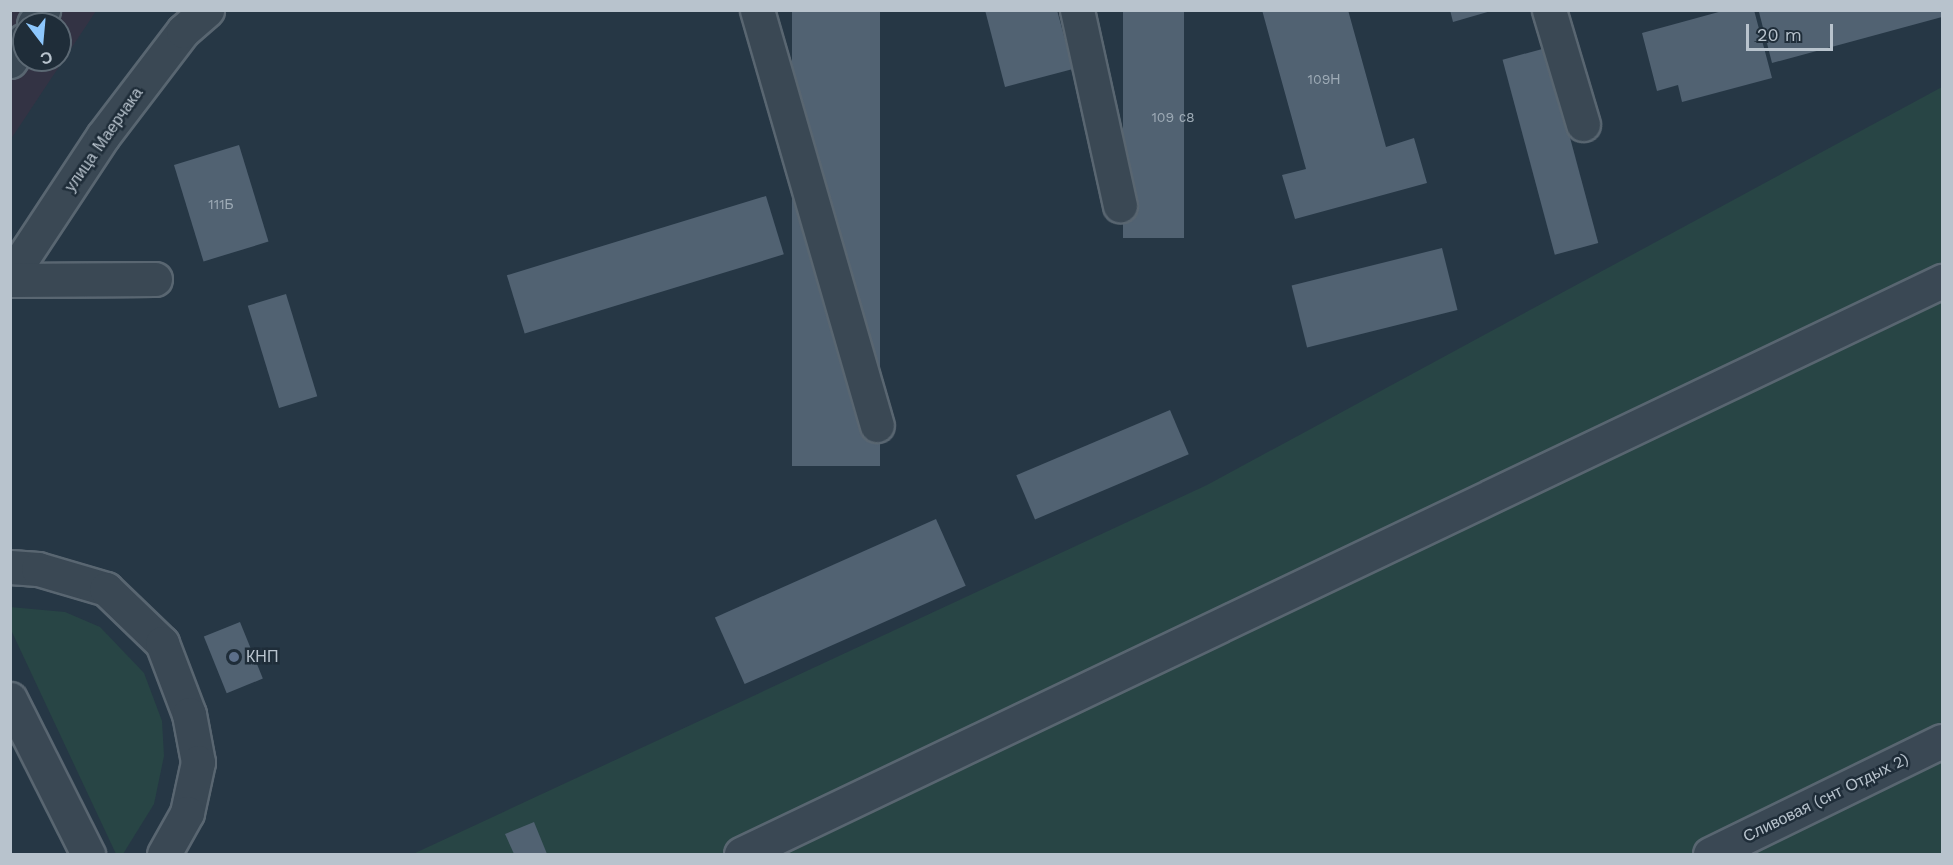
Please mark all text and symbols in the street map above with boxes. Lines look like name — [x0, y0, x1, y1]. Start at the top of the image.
north arrow — [12, 12, 72, 72]
scale bar — [1749, 12, 1836, 50]
text: 20 m — [1757, 24, 1802, 45]
text: С — [38, 47, 55, 69]
house number: 109Н — [1308, 71, 1340, 87]
street label: улица Маерчака — [61, 84, 147, 196]
house number: 109 с8 — [1151, 109, 1195, 125]
house number: 111Б — [208, 196, 234, 212]
place label: КНП — [246, 647, 278, 667]
marker: КНП — [227, 650, 241, 664]
street label: Сливовая (снт Отдых 2) — [1740, 750, 1912, 846]

